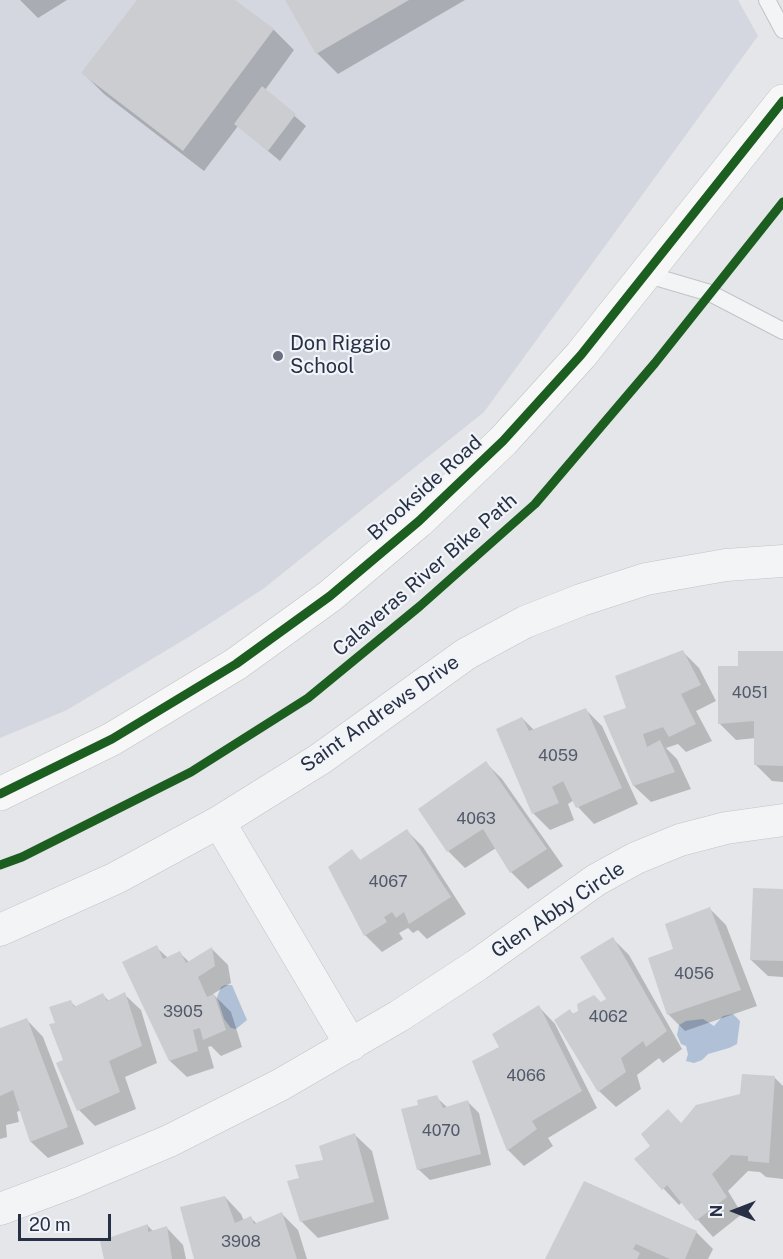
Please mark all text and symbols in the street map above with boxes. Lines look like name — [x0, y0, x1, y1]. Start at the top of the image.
place label: Don Riggio School — [290, 332, 391, 379]
marker: Don Riggio School — [271, 349, 285, 363]
street label: Brookside Road — [363, 430, 487, 546]
street label: Calaveras River Bike Path — [328, 488, 522, 662]
street label: Saint Andrews Drive — [296, 650, 464, 778]
house number: 4051 — [732, 683, 768, 703]
house number: 4059 — [538, 746, 578, 766]
house number: 4063 — [456, 809, 496, 829]
street label: Glen Abby Circle — [487, 857, 629, 963]
house number: 4067 — [368, 872, 408, 892]
house number: 4056 — [674, 964, 714, 984]
house number: 3905 — [163, 1002, 203, 1022]
house number: 4062 — [588, 1007, 628, 1027]
house number: 4066 — [506, 1066, 546, 1086]
house number: 4070 — [422, 1121, 460, 1141]
north arrow — [705, 1181, 765, 1241]
scale bar — [21, 1202, 114, 1240]
text: N — [707, 1205, 726, 1217]
text: 20 m — [29, 1214, 71, 1235]
house number: 3908 — [221, 1232, 261, 1252]

